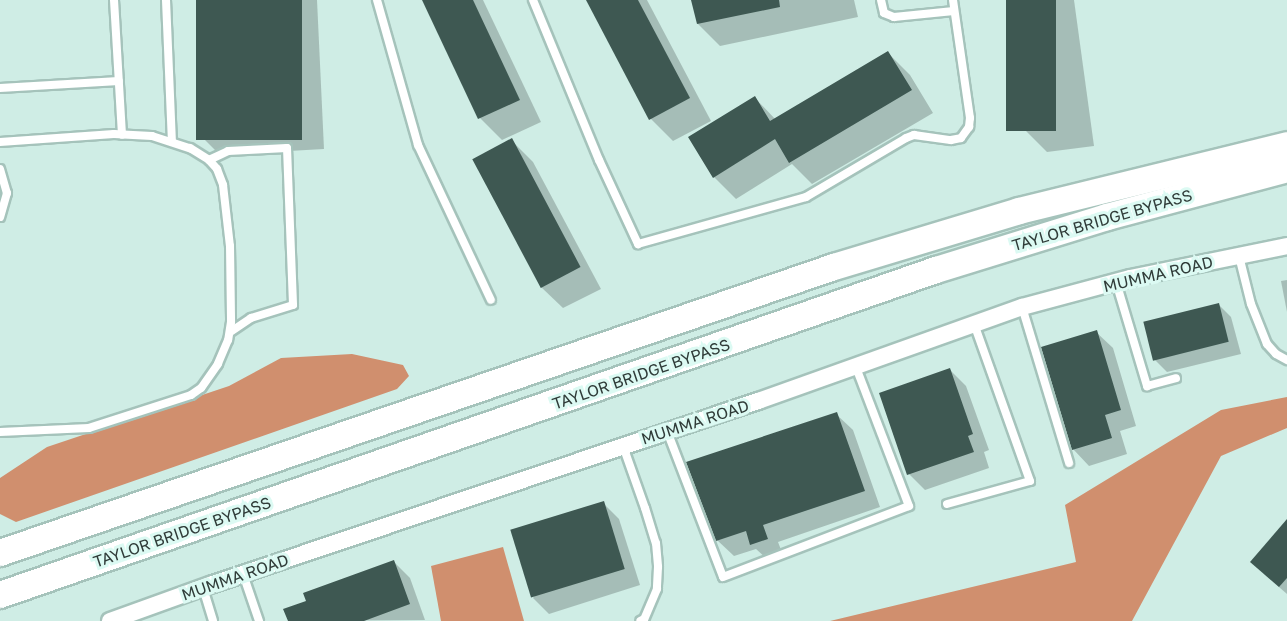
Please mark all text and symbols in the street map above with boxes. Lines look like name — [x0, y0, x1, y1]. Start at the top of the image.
street label: TAYLOR BRIDGE BYPASS — [1010, 185, 1194, 255]
street label: MUMMA ROAD — [1101, 252, 1215, 296]
street label: TAYLOR BRIDGE BYPASS — [550, 335, 732, 413]
street label: MUMMA ROAD — [639, 396, 751, 448]
street label: TAYLOR BRIDGE BYPASS — [91, 493, 273, 571]
street label: MUMMA ROAD — [179, 550, 291, 604]

